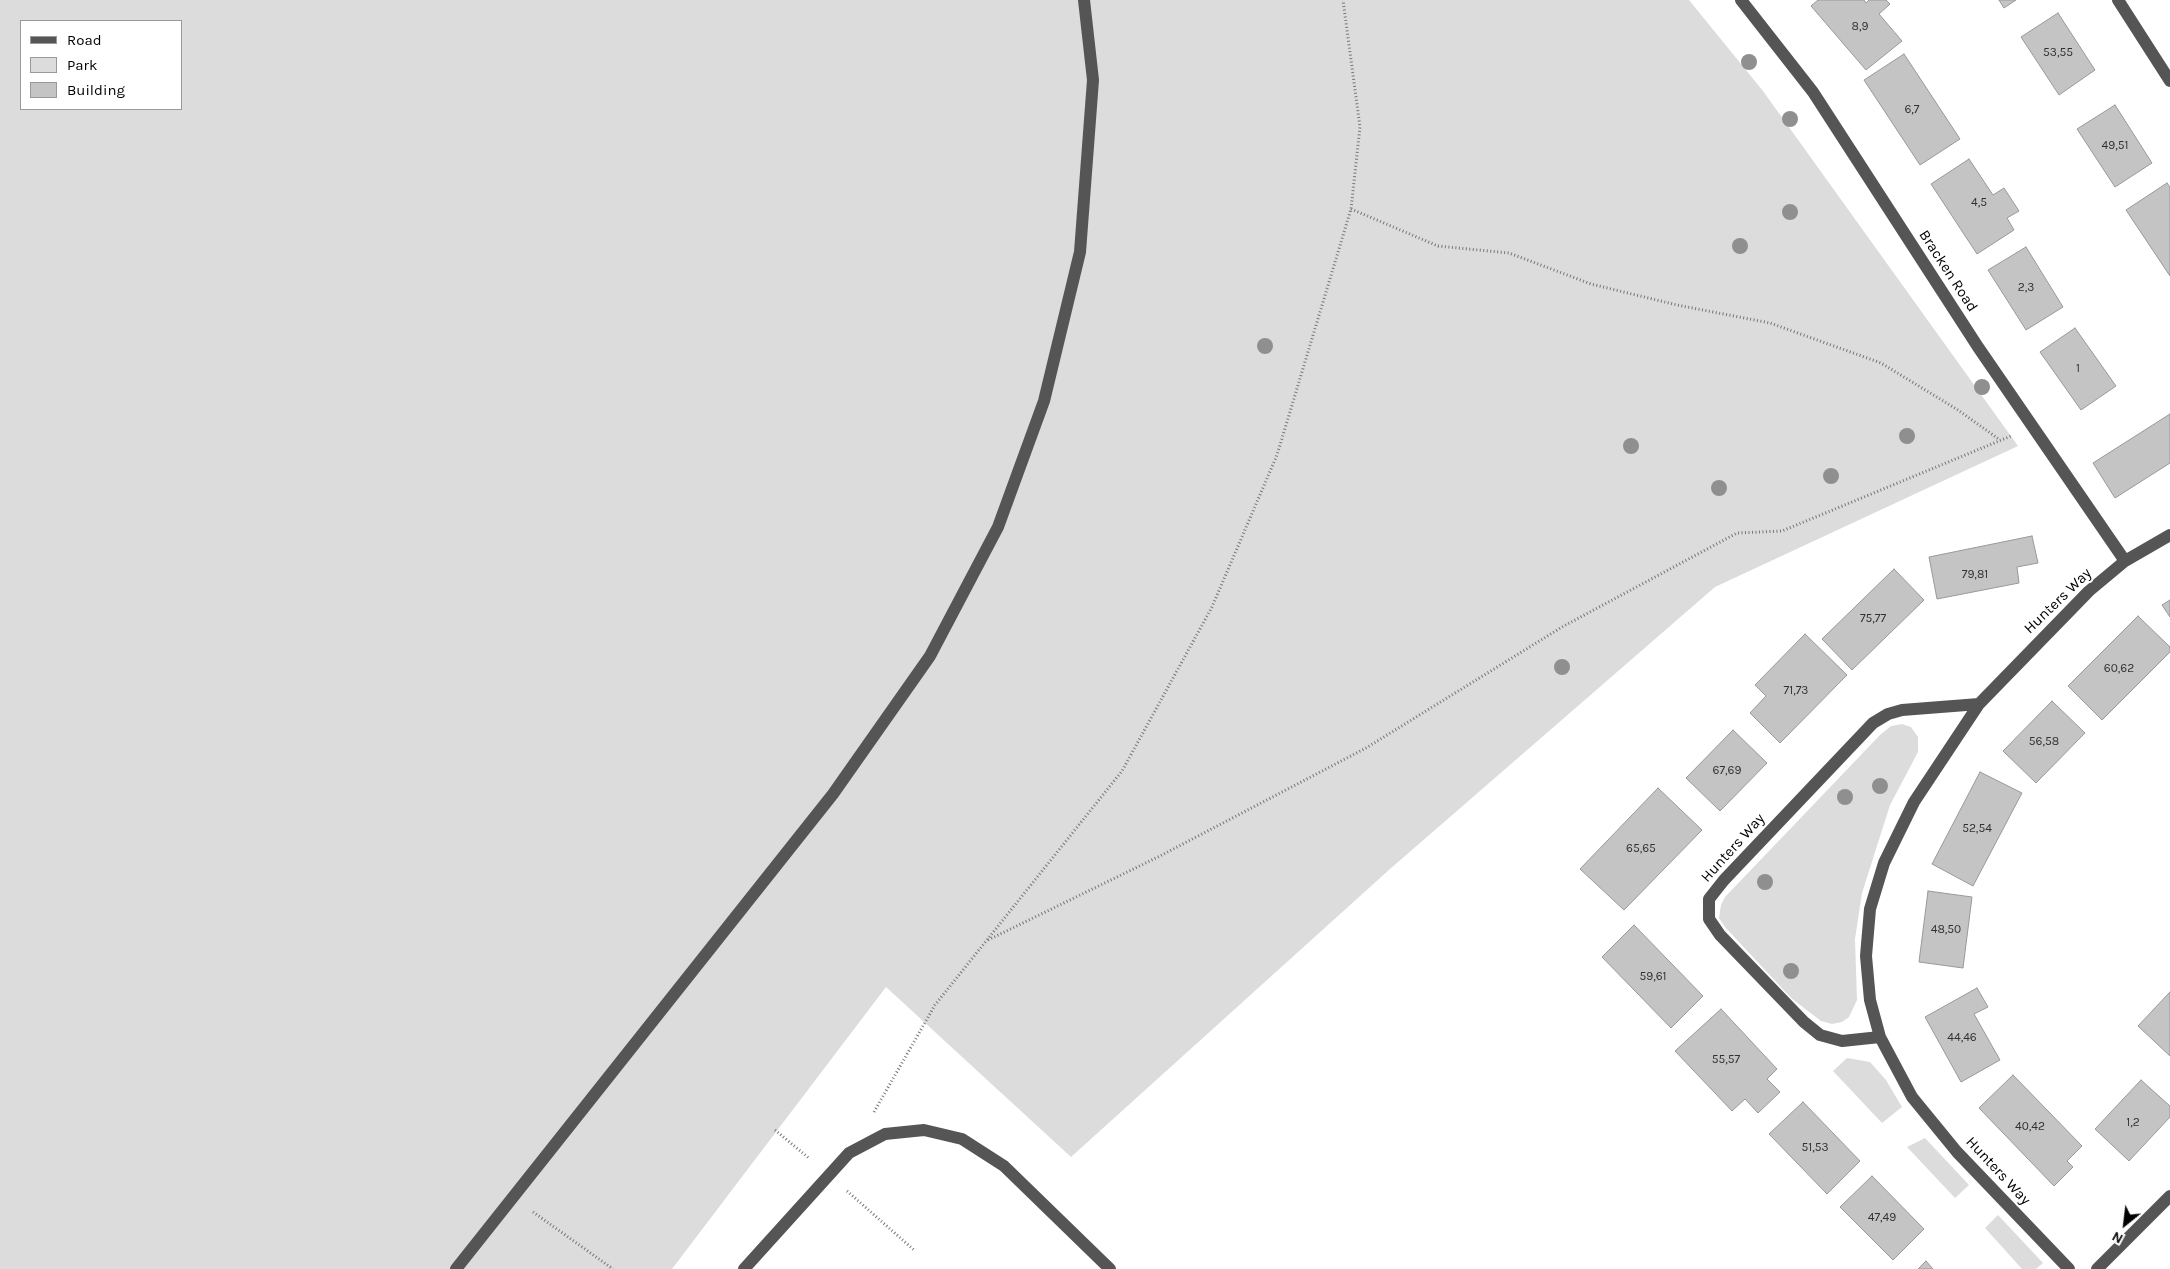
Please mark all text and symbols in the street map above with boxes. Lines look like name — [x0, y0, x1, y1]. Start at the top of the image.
legend — [20, 20, 182, 110]
house number: 8,9 — [1852, 20, 1868, 34]
text: Road — [67, 31, 102, 49]
house number: 53,55 — [2043, 46, 2073, 60]
text: Park — [67, 56, 97, 74]
text: Building — [67, 81, 125, 99]
house number: 6,7 — [1904, 103, 1920, 117]
house number: 49,51 — [2102, 139, 2128, 153]
house number: 4,5 — [1971, 196, 1987, 210]
street label: Bracken Road — [1915, 227, 1981, 315]
house number: 2,3 — [2018, 281, 2034, 295]
house number: 1 — [2076, 362, 2080, 376]
street label: Hunters Way — [2021, 564, 2095, 638]
house number: 79,81 — [1962, 568, 1988, 582]
house number: 75,77 — [1860, 612, 1886, 626]
house number: 60,62 — [2104, 662, 2134, 676]
house number: 71,73 — [1784, 684, 1808, 698]
house number: 56,58 — [2029, 735, 2059, 749]
house number: 67,69 — [1713, 764, 1741, 778]
street label: Hunters Way — [1697, 810, 1769, 886]
house number: 52,54 — [1962, 822, 1992, 836]
house number: 65,65 — [1626, 842, 1656, 856]
house number: 48,50 — [1931, 923, 1961, 937]
house number: 59,61 — [1639, 970, 1667, 984]
house number: 44,46 — [1947, 1031, 1977, 1045]
house number: 55,57 — [1712, 1053, 1740, 1067]
house number: 1,2 — [2126, 1116, 2140, 1130]
house number: 40,42 — [2015, 1120, 2045, 1134]
street label: Hunters Way — [1962, 1133, 2034, 1209]
house number: 51,53 — [1801, 1141, 1829, 1155]
north arrow — [2100, 1199, 2150, 1249]
house number: 47,49 — [1868, 1211, 1896, 1225]
text: N — [2109, 1228, 2126, 1247]

